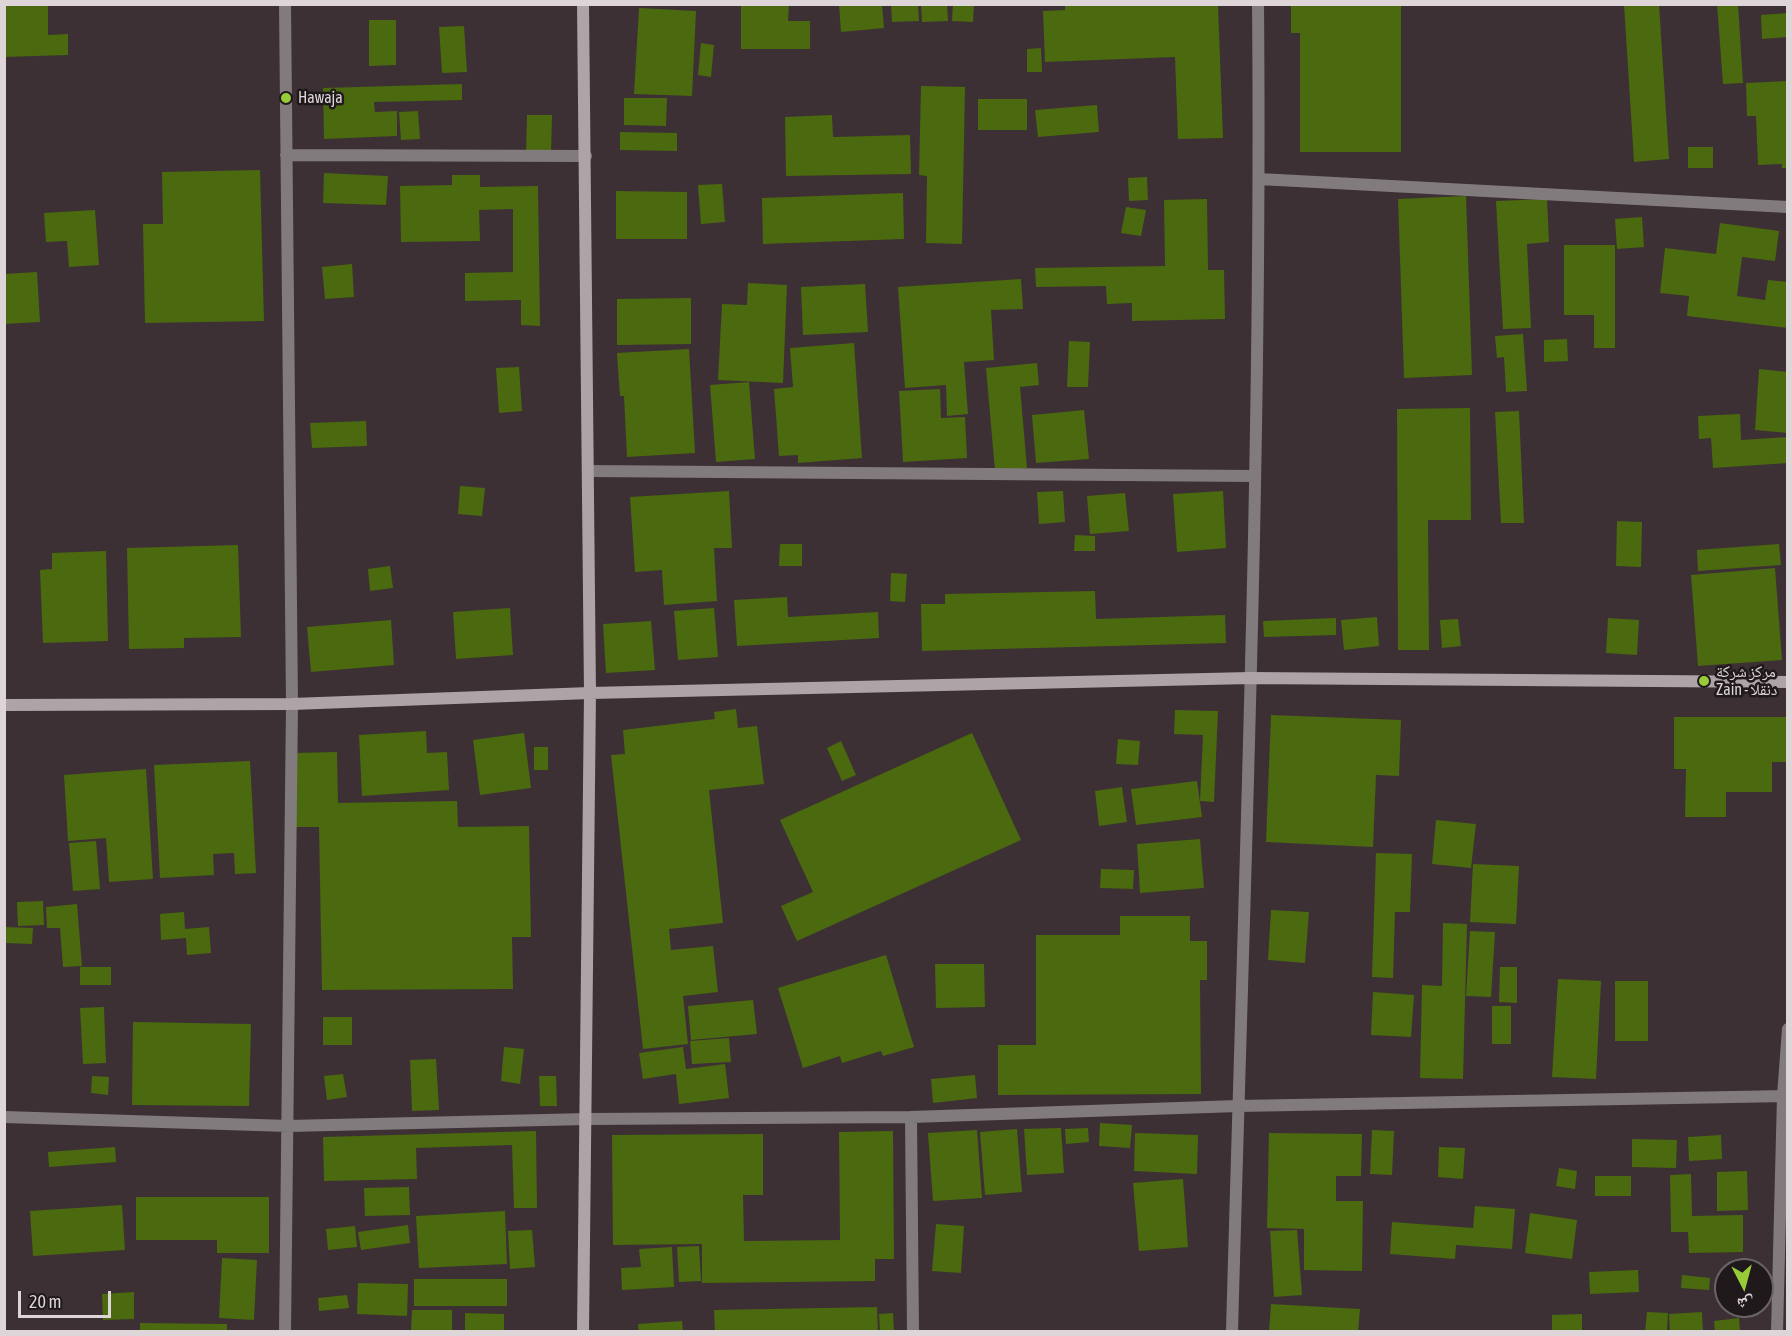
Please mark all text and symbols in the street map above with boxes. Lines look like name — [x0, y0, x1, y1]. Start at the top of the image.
place label: Hawaja — [298, 88, 343, 108]
marker: Hawaja — [279, 91, 293, 105]
place label: مركز شركة Zain - دنقلا — [1716, 662, 1777, 700]
marker: مركز شركة Zain - دنقلا — [1697, 674, 1711, 688]
north arrow — [1714, 1258, 1774, 1318]
scale bar — [21, 1279, 114, 1317]
text: 20 m — [29, 1291, 61, 1312]
text: ش — [1736, 1294, 1755, 1314]

